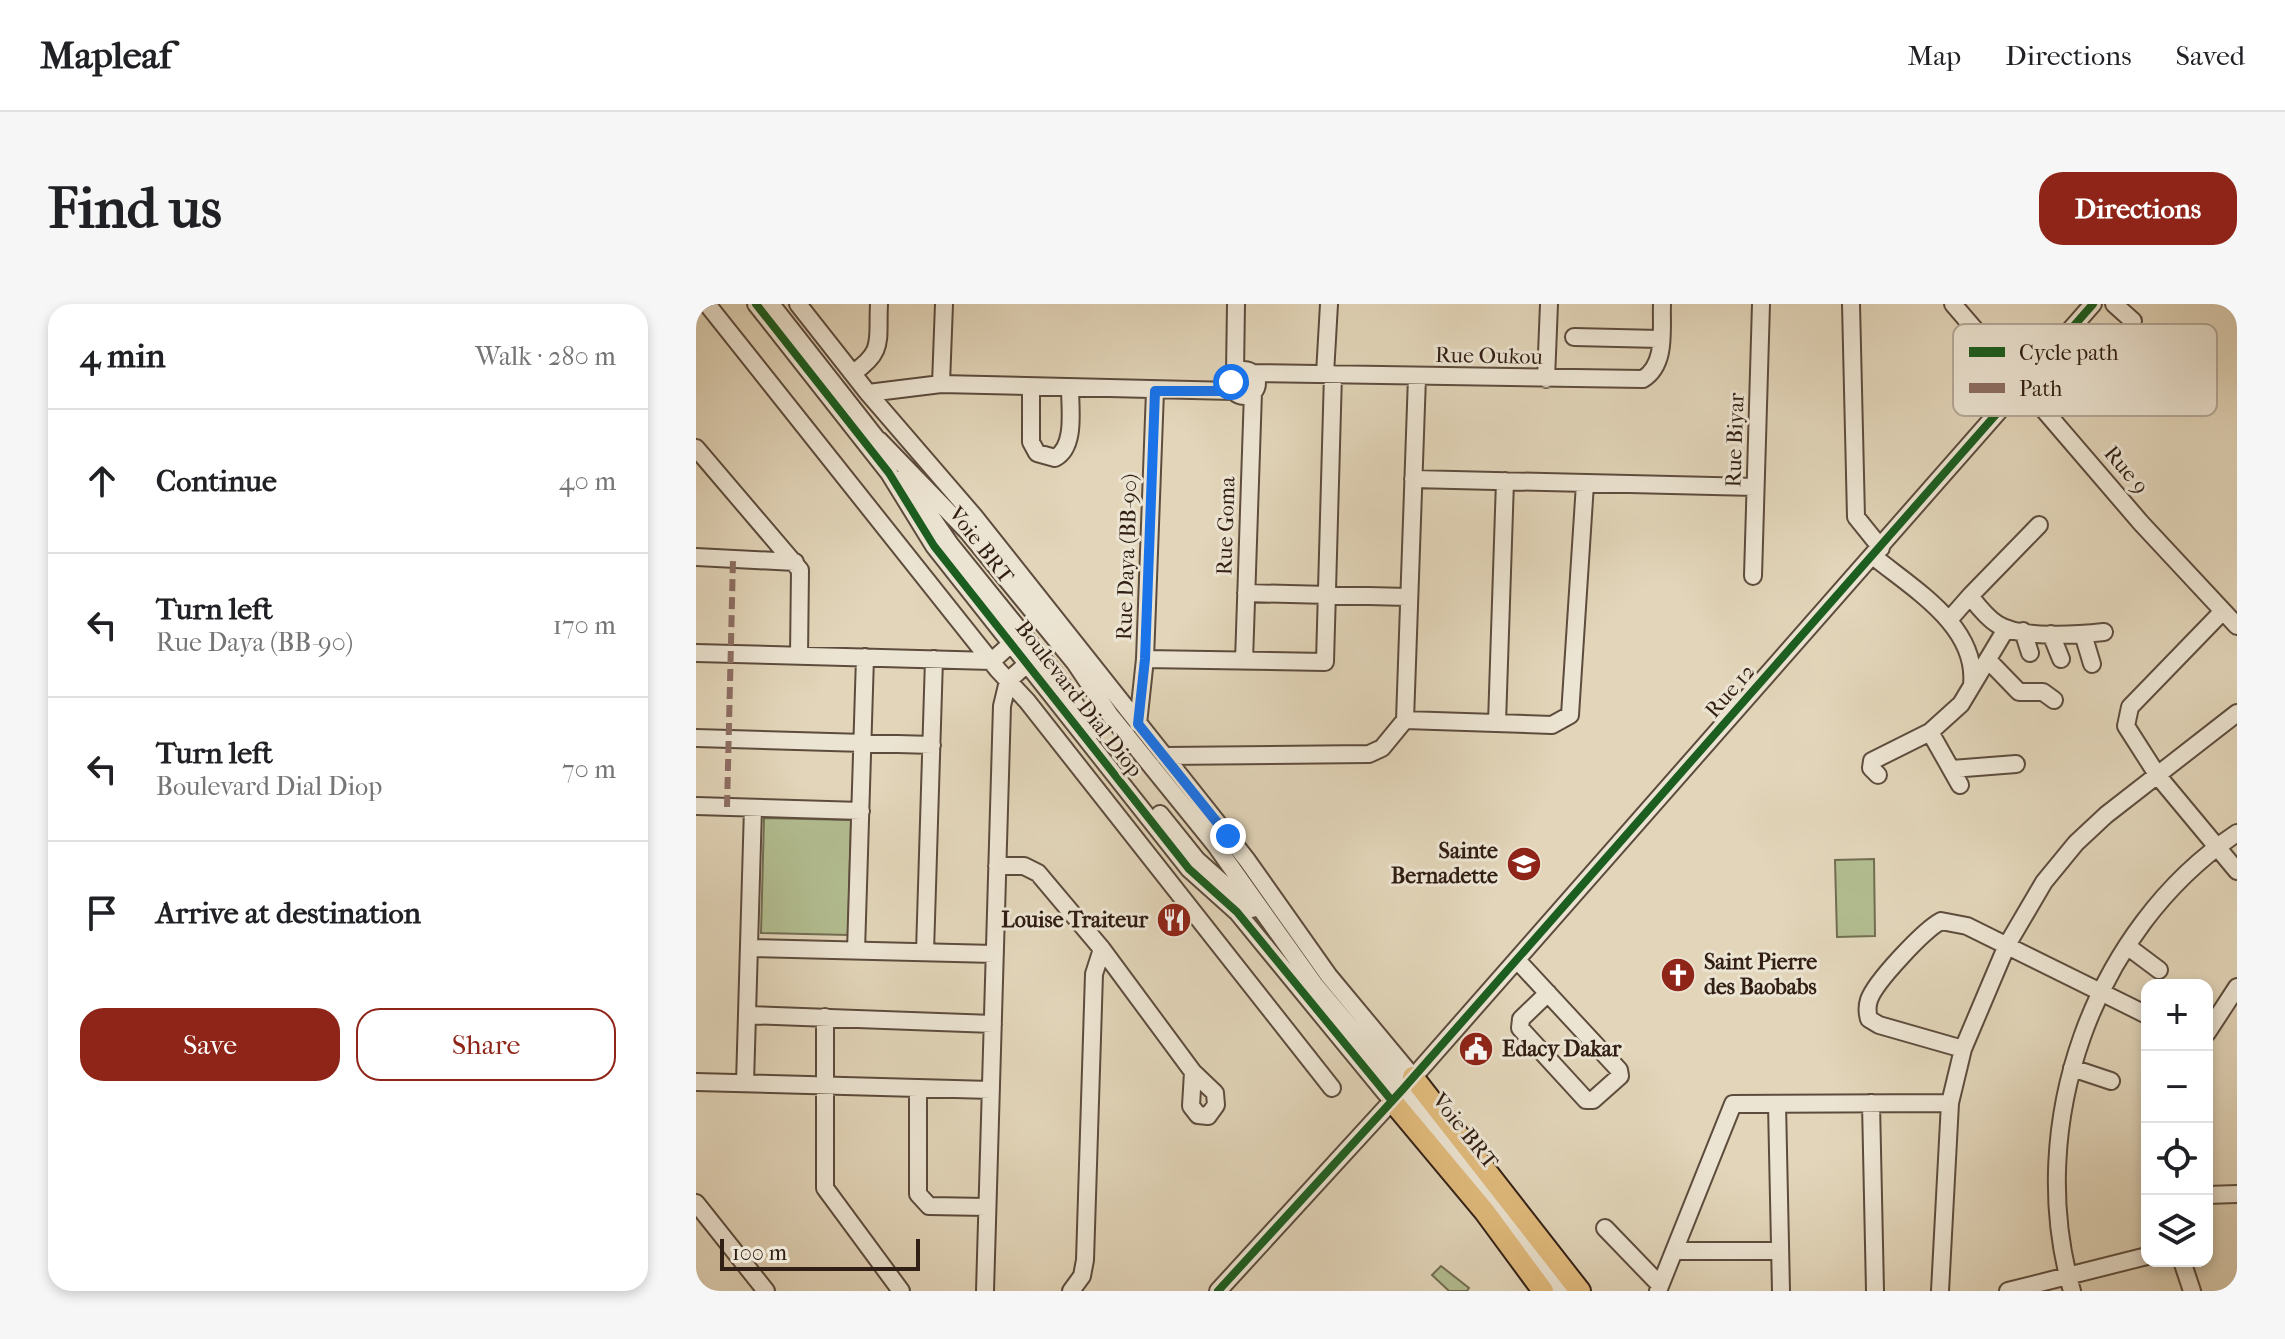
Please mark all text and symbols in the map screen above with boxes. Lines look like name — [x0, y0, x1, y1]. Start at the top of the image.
text: Mapleaf — [40, 33, 172, 78]
text: Map — [1908, 39, 1961, 72]
text: Directions — [2005, 39, 2132, 72]
text: Saved — [2176, 39, 2245, 72]
button: Directions — [2039, 172, 2237, 245]
text: Find us — [48, 176, 222, 241]
legend — [1953, 324, 2217, 416]
text: 4 min — [80, 336, 165, 376]
text: Cycle path — [2019, 340, 2119, 366]
text: Walk · 280 m — [475, 341, 616, 372]
street label: Rue Oukou — [1435, 342, 1544, 370]
route start — [1213, 364, 1249, 400]
text: Path — [2019, 376, 2063, 402]
street label: Rue Biyar — [1720, 391, 1750, 488]
street label: Rue 9 — [2098, 441, 2154, 499]
icon: ahead — [80, 459, 124, 503]
text: Continue — [156, 464, 277, 499]
text: 40 m — [559, 466, 616, 497]
street label: Rue Daya (BB-90) — [1111, 473, 1143, 641]
street label: Rue Goma — [1211, 475, 1241, 576]
street label: Voie BRT — [942, 501, 1020, 589]
text: Turn left — [156, 592, 273, 627]
icon: left — [80, 603, 124, 647]
text: 170 m — [553, 610, 616, 641]
street label: Boulevard Dial Diop — [1010, 616, 1148, 783]
text: Rue Daya (BB-90) — [156, 627, 353, 658]
street label: Rue 12 — [1700, 659, 1760, 723]
text: Turn left — [156, 736, 273, 771]
icon: left — [80, 747, 124, 791]
text: 70 m — [562, 754, 616, 785]
text: Boulevard Dial Diop — [156, 771, 382, 802]
route end — [1210, 818, 1246, 854]
place label: Sainte Bernadette — [1391, 838, 1498, 889]
school or university icon: Sainte Bernadette — [1505, 845, 1543, 883]
icon: arrive — [80, 891, 124, 935]
text: Arrive at destination — [156, 896, 421, 931]
restaurant icon: Louise Traiteur — [1155, 901, 1193, 939]
place label: Louise Traiteur — [1001, 907, 1149, 933]
place label: Saint Pierre des Baobabs — [1704, 949, 1817, 1000]
church icon: Saint Pierre des Baobabs — [1659, 956, 1697, 994]
map controls — [2141, 979, 2213, 1267]
button: + — [2141, 979, 2213, 1051]
button: Save — [80, 1008, 340, 1081]
button: Share — [356, 1008, 616, 1081]
public building icon: Edacy Dakar — [1457, 1030, 1495, 1068]
place label: Edacy Dakar — [1502, 1036, 1622, 1062]
button: − — [2141, 1051, 2213, 1123]
street label: Voie BRT — [1426, 1087, 1504, 1175]
button: locate — [2141, 1123, 2213, 1195]
button: layers — [2141, 1195, 2213, 1267]
scale bar — [720, 1235, 920, 1271]
text: 100 m — [732, 1240, 787, 1266]

